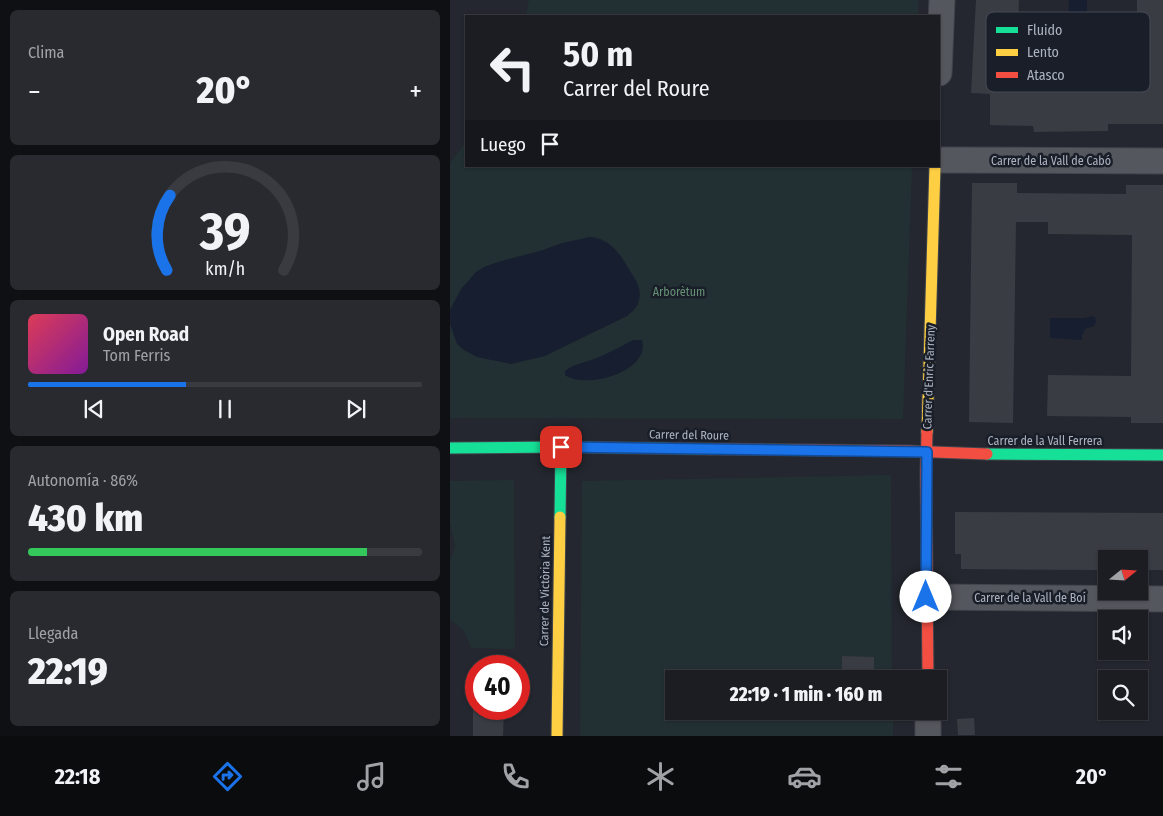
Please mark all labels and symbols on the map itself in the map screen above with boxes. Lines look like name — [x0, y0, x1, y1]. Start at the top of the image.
legend — [986, 12, 1150, 92]
text: Fluido — [1027, 22, 1062, 39]
text: Lento — [1027, 44, 1059, 61]
text: Atasco — [1027, 67, 1065, 84]
street label: Carrer de la Vall de Cabó — [991, 154, 1111, 168]
park label: Arborètum — [653, 285, 705, 299]
street label: Carrer d'Enric Farreny — [920, 324, 938, 430]
pin — [540, 426, 582, 468]
street label: Carrer del Roure — [649, 427, 729, 443]
street label: Carrer de la Vall Ferrera — [988, 434, 1103, 448]
street label: Carrer de Victòria Kent — [537, 536, 553, 646]
north arrow — [1098, 550, 1148, 600]
position arrow — [899, 570, 951, 622]
street label: Carrer de la Vall de Boí — [974, 591, 1086, 605]
speed limit sign: 40 — [465, 655, 530, 720]

